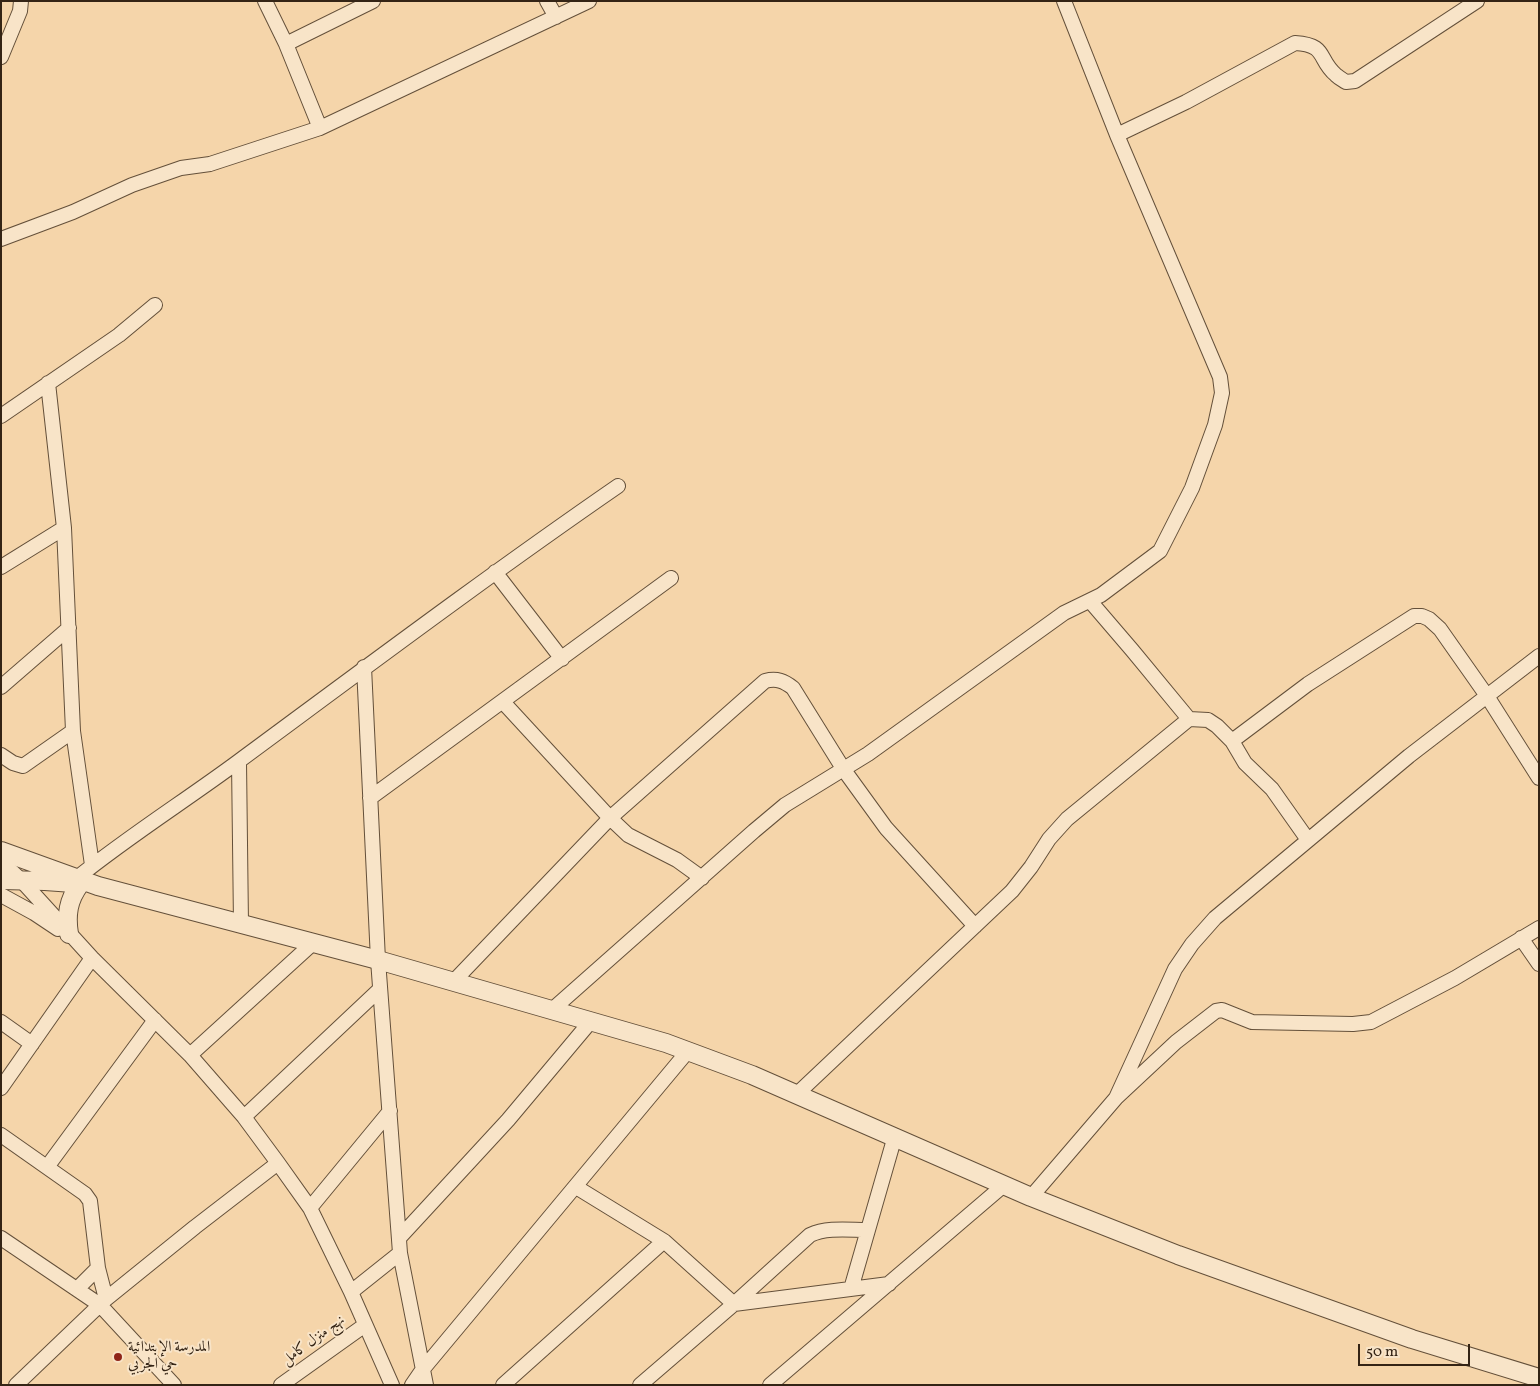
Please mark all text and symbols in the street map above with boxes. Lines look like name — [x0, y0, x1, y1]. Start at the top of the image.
street label: نهج منزل كامل — [279, 1312, 349, 1370]
scale bar — [1360, 1334, 1472, 1366]
place label: المدرسة الإبتدائية حي الجربي — [128, 1339, 210, 1374]
text: 50 m — [1366, 1342, 1398, 1363]
marker: المدرسة الإبتدائية حي الجربي — [112, 1351, 124, 1363]

